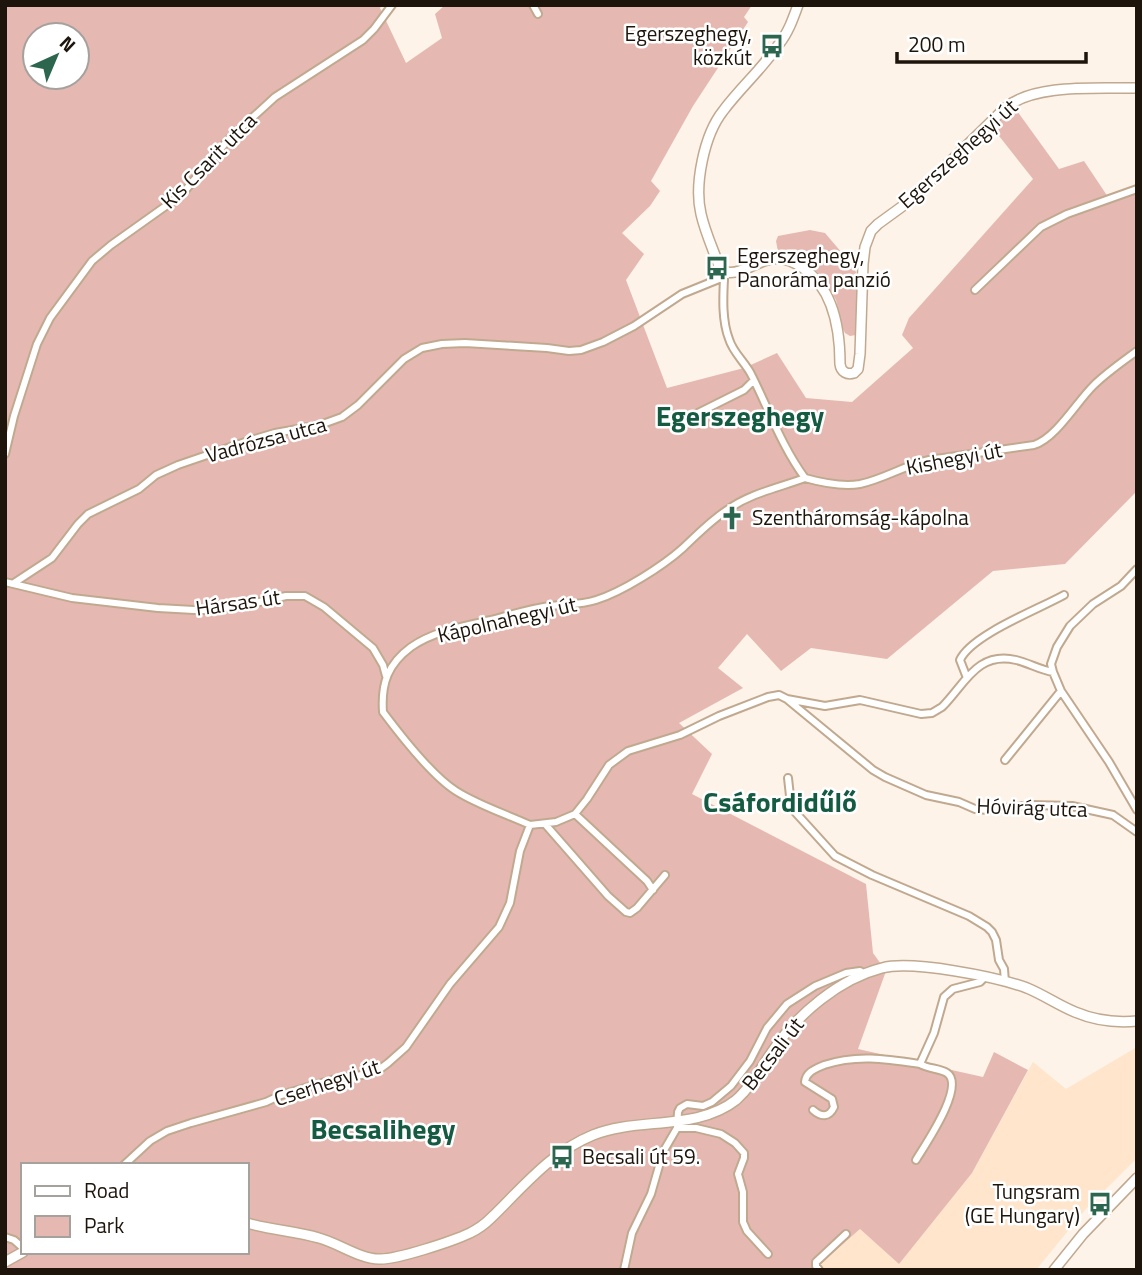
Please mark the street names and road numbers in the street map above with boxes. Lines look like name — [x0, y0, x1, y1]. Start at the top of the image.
street label: Egerszeghegyi út — [890, 90, 1025, 216]
street label: Kis Csarit utca — [153, 105, 264, 216]
street label: Vadrózsa utca — [202, 407, 330, 471]
street label: Kishegyi út — [903, 433, 1005, 483]
street label: Hársas út — [193, 580, 283, 624]
street label: Kápolnahegyi út — [434, 587, 580, 651]
street label: Hóvirág utca — [976, 789, 1089, 825]
street label: Becsali út — [733, 1009, 812, 1097]
street label: Cserhegyi út — [270, 1050, 384, 1114]

